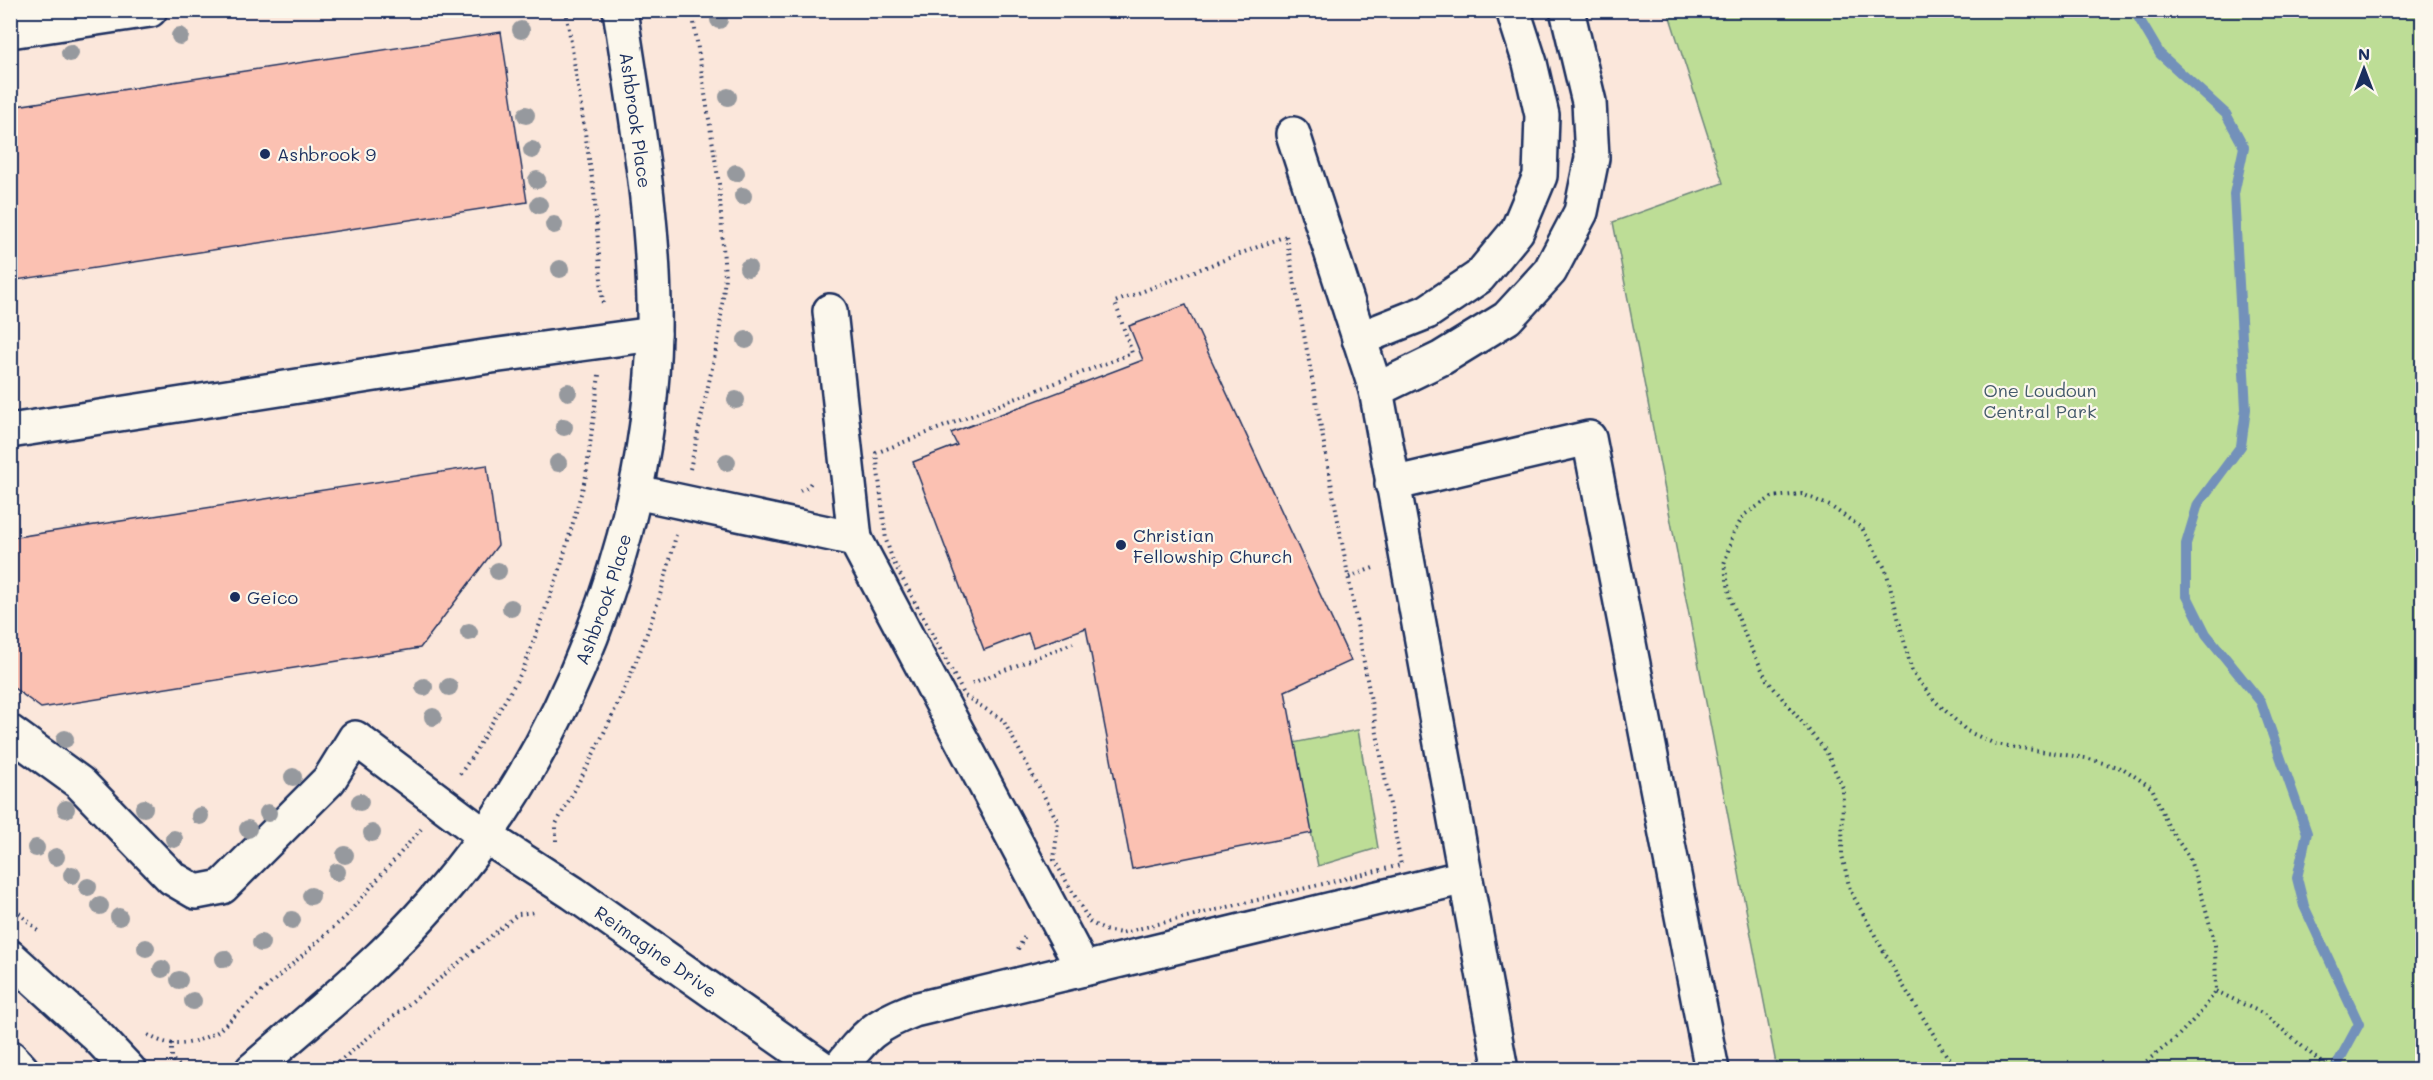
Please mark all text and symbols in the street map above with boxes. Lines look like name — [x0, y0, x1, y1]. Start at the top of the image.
north arrow — [2334, 39, 2394, 99]
text: N — [2358, 43, 2370, 64]
street label: Ashbrook Place — [615, 51, 657, 189]
place label: Ashbrook 9 — [277, 142, 377, 166]
marker: Ashbrook 9 — [258, 147, 272, 161]
park label: One Loudoun Central Park — [1983, 378, 2097, 423]
place label: Christian Fellowship Church — [1133, 523, 1292, 568]
street label: Ashbrook Place — [569, 531, 636, 668]
marker: Christian Fellowship Church — [1114, 538, 1128, 552]
place label: Geico — [247, 585, 299, 609]
marker: Geico — [228, 590, 242, 604]
street label: Reimagine Drive — [590, 900, 722, 1003]

